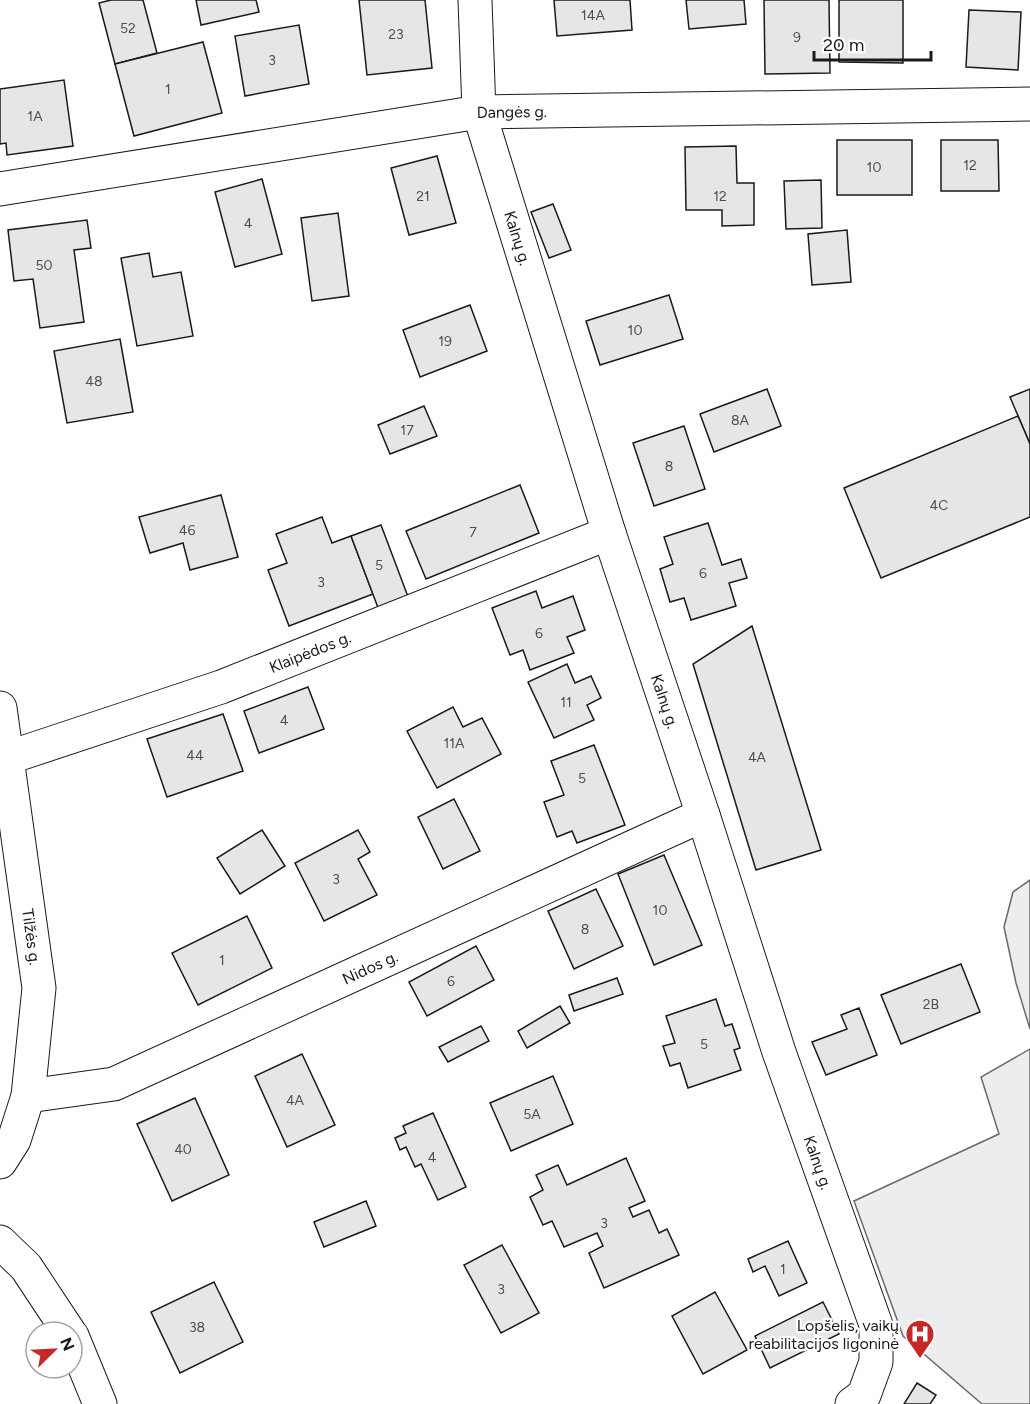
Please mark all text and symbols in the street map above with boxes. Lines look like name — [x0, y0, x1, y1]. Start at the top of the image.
house number: 14A — [581, 7, 605, 24]
house number: 52 — [120, 20, 136, 37]
scale bar — [814, 24, 931, 62]
house number: 23 — [388, 26, 404, 43]
house number: 9 — [793, 29, 801, 46]
text: 20 m — [823, 34, 864, 56]
house number: 3 — [268, 52, 276, 69]
house number: 1 — [165, 81, 171, 98]
street label: Dangės g. — [476, 102, 547, 122]
house number: 1A — [27, 108, 43, 125]
house number: 12 — [963, 157, 977, 174]
house number: 10 — [867, 159, 881, 176]
house number: 21 — [416, 188, 430, 205]
house number: 12 — [713, 188, 727, 205]
street label: Kalnų g. — [501, 209, 535, 268]
house number: 4 — [244, 215, 253, 232]
house number: 50 — [35, 257, 53, 274]
house number: 10 — [628, 322, 642, 339]
house number: 19 — [438, 333, 452, 350]
house number: 48 — [85, 373, 103, 390]
house number: 8A — [731, 412, 750, 429]
house number: 17 — [400, 422, 414, 439]
house number: 8 — [665, 458, 673, 475]
house number: 4C — [930, 497, 948, 514]
house number: 46 — [179, 522, 195, 539]
house number: 7 — [469, 524, 477, 541]
house number: 5 — [375, 557, 383, 574]
house number: 6 — [699, 565, 707, 582]
house number: 3 — [317, 574, 325, 591]
house number: 6 — [535, 625, 543, 642]
street label: Klaipėdos g. — [266, 627, 353, 676]
street label: Kalnų g. — [647, 672, 683, 731]
house number: 11 — [560, 694, 572, 711]
house number: 4 — [280, 712, 289, 729]
house number: 11A — [443, 735, 465, 752]
house number: 44 — [186, 747, 204, 764]
house number: 4A — [748, 749, 767, 766]
house number: 5 — [578, 770, 586, 787]
house number: 3 — [332, 871, 340, 888]
house number: 10 — [653, 902, 667, 919]
street label: Tilžės g. — [19, 907, 45, 966]
house number: 8 — [581, 921, 589, 938]
street label: Nidos g. — [339, 946, 401, 988]
house number: 1 — [219, 952, 225, 969]
house number: 6 — [447, 973, 455, 990]
house number: 2B — [923, 996, 939, 1013]
house number: 5 — [700, 1036, 708, 1053]
house number: 4A — [286, 1092, 305, 1109]
house number: 5A — [523, 1106, 541, 1123]
street label: Kalnų g. — [800, 1133, 837, 1192]
house number: 40 — [174, 1141, 192, 1158]
house number: 4 — [428, 1149, 437, 1166]
house number: 3 — [600, 1215, 608, 1232]
house number: 1 — [780, 1261, 786, 1278]
house number: 3 — [497, 1281, 505, 1298]
place label: Lopšelis, vaikų reabilitacijos ligoninė — [749, 1316, 899, 1353]
hospital icon: Lopšelis, vaikų reabilitacijos ligoninė — [904, 1318, 936, 1360]
house number: 38 — [189, 1319, 205, 1336]
north arrow — [24, 1320, 84, 1380]
text: N — [56, 1335, 78, 1354]

